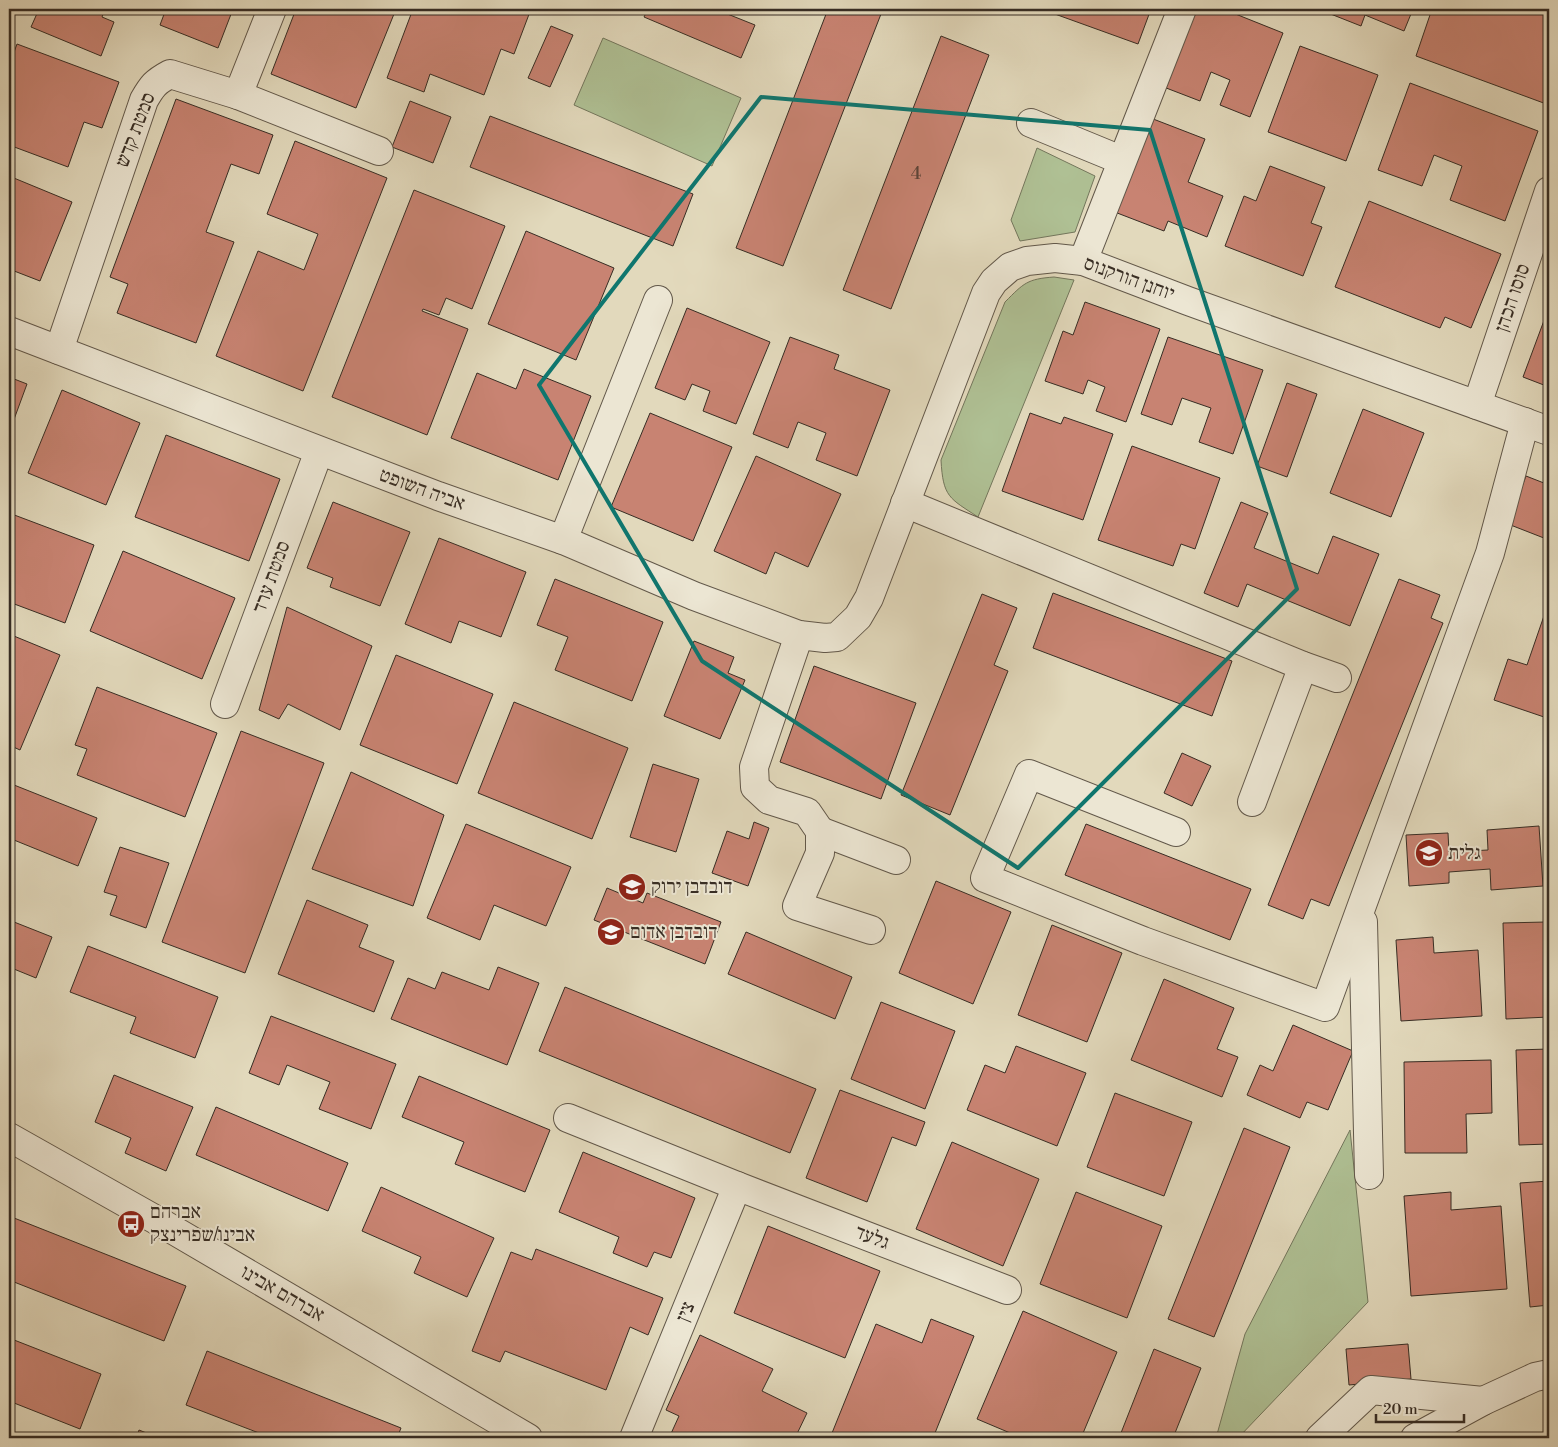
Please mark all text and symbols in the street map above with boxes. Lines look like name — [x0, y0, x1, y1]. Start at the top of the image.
street label: סמטת קדש — [110, 89, 162, 171]
house number: 4 — [911, 162, 922, 185]
street label: יוחנן הורקנוס — [1080, 251, 1178, 307]
street label: סוסו הכהן — [1490, 261, 1536, 335]
street label: אביה השופט — [376, 463, 468, 517]
street label: סמטת ערד — [247, 537, 297, 617]
school or university icon: גלית — [1414, 838, 1444, 868]
place label: גלית — [1448, 841, 1481, 866]
school or university icon: דובדבן ירוק — [617, 872, 647, 902]
place label: דובדבן ירוק — [651, 875, 733, 900]
school or university icon: דובדבן אדום — [596, 917, 626, 947]
place label: דובדבן אדום — [630, 920, 717, 945]
place label: אברהם אבינו/שפרינצק — [150, 1200, 255, 1248]
bus stop icon: אברהם אבינו/שפרינצק — [116, 1209, 146, 1239]
street label: גלעד — [851, 1220, 893, 1256]
street label: אברהם אבינו — [235, 1260, 329, 1328]
street label: צין — [671, 1298, 701, 1326]
scale bar — [1376, 1392, 1463, 1424]
text: 20 m — [1383, 1400, 1418, 1419]

